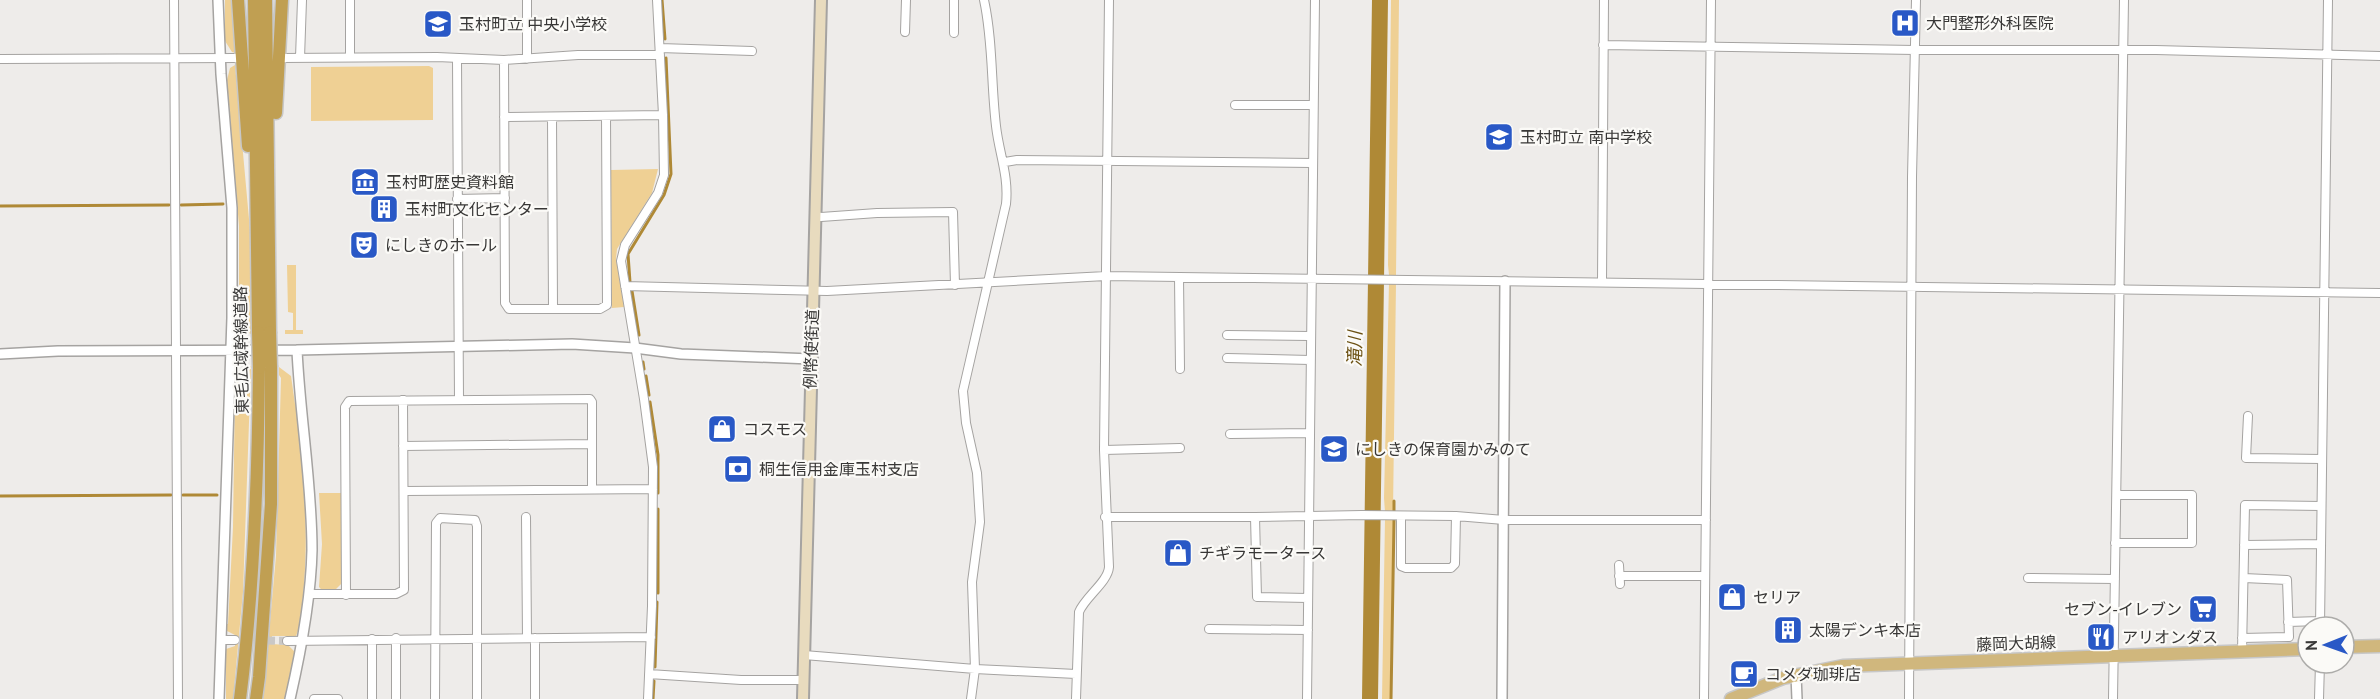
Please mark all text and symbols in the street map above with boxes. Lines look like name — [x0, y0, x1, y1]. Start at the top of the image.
hospital icon: 大門整形外科医院 — [1889, 7, 1921, 39]
school or university icon: 玉村町立 中央小学校 — [422, 8, 454, 40]
place label: 大門整形外科医院 — [1926, 13, 2054, 33]
place label: 玉村町立 中央小学校 — [459, 14, 607, 34]
school or university icon: 玉村町立 南中学校 — [1483, 121, 1515, 153]
place label: 玉村町立 南中学校 — [1520, 127, 1652, 147]
museum icon: 玉村町歴史資料館 — [349, 166, 381, 198]
place label: 玉村町歴史資料館 — [386, 172, 514, 192]
building icon: 玉村町文化センター — [368, 193, 400, 225]
place label: 玉村町文化センター — [405, 199, 549, 219]
theatre icon: にしきのホール — [348, 229, 380, 261]
place label: にしきのホール — [385, 235, 497, 255]
street label: 東毛広域幹線道路 — [230, 286, 252, 414]
street label: 例幣使街道 — [800, 309, 822, 389]
water label: 滝川 — [1343, 329, 1366, 367]
shop icon: コスモス — [706, 413, 738, 445]
place label: コスモス — [743, 419, 807, 439]
school or university icon: にしきの保育園かみのて — [1318, 433, 1350, 465]
place label: にしきの保育園かみのて — [1355, 439, 1531, 459]
bank icon: 桐生信用金庫玉村支店 — [722, 453, 754, 485]
place label: 桐生信用金庫玉村支店 — [759, 459, 919, 479]
shop icon: チギラモータース — [1162, 537, 1194, 569]
place label: チギラモータース — [1199, 543, 1326, 563]
shop icon: セリア — [1716, 581, 1748, 613]
place label: セリア — [1753, 587, 1801, 607]
supermarket icon: セブン-イレブン — [2187, 593, 2219, 625]
place label: セブン-イレブン — [2064, 599, 2182, 619]
building icon: 太陽デンキ本店 — [1772, 614, 1804, 646]
north arrow — [2296, 615, 2356, 675]
place label: 太陽デンキ本店 — [1809, 620, 1921, 640]
restaurant icon: アリオンダス — [2085, 621, 2117, 653]
place label: アリオンダス — [2122, 627, 2218, 647]
street label: 藤岡大胡線 — [1976, 632, 2056, 654]
text: N — [2301, 640, 2321, 651]
cafe icon: コメダ珈琲店 — [1728, 658, 1760, 690]
place label: コメダ珈琲店 — [1765, 664, 1861, 684]

